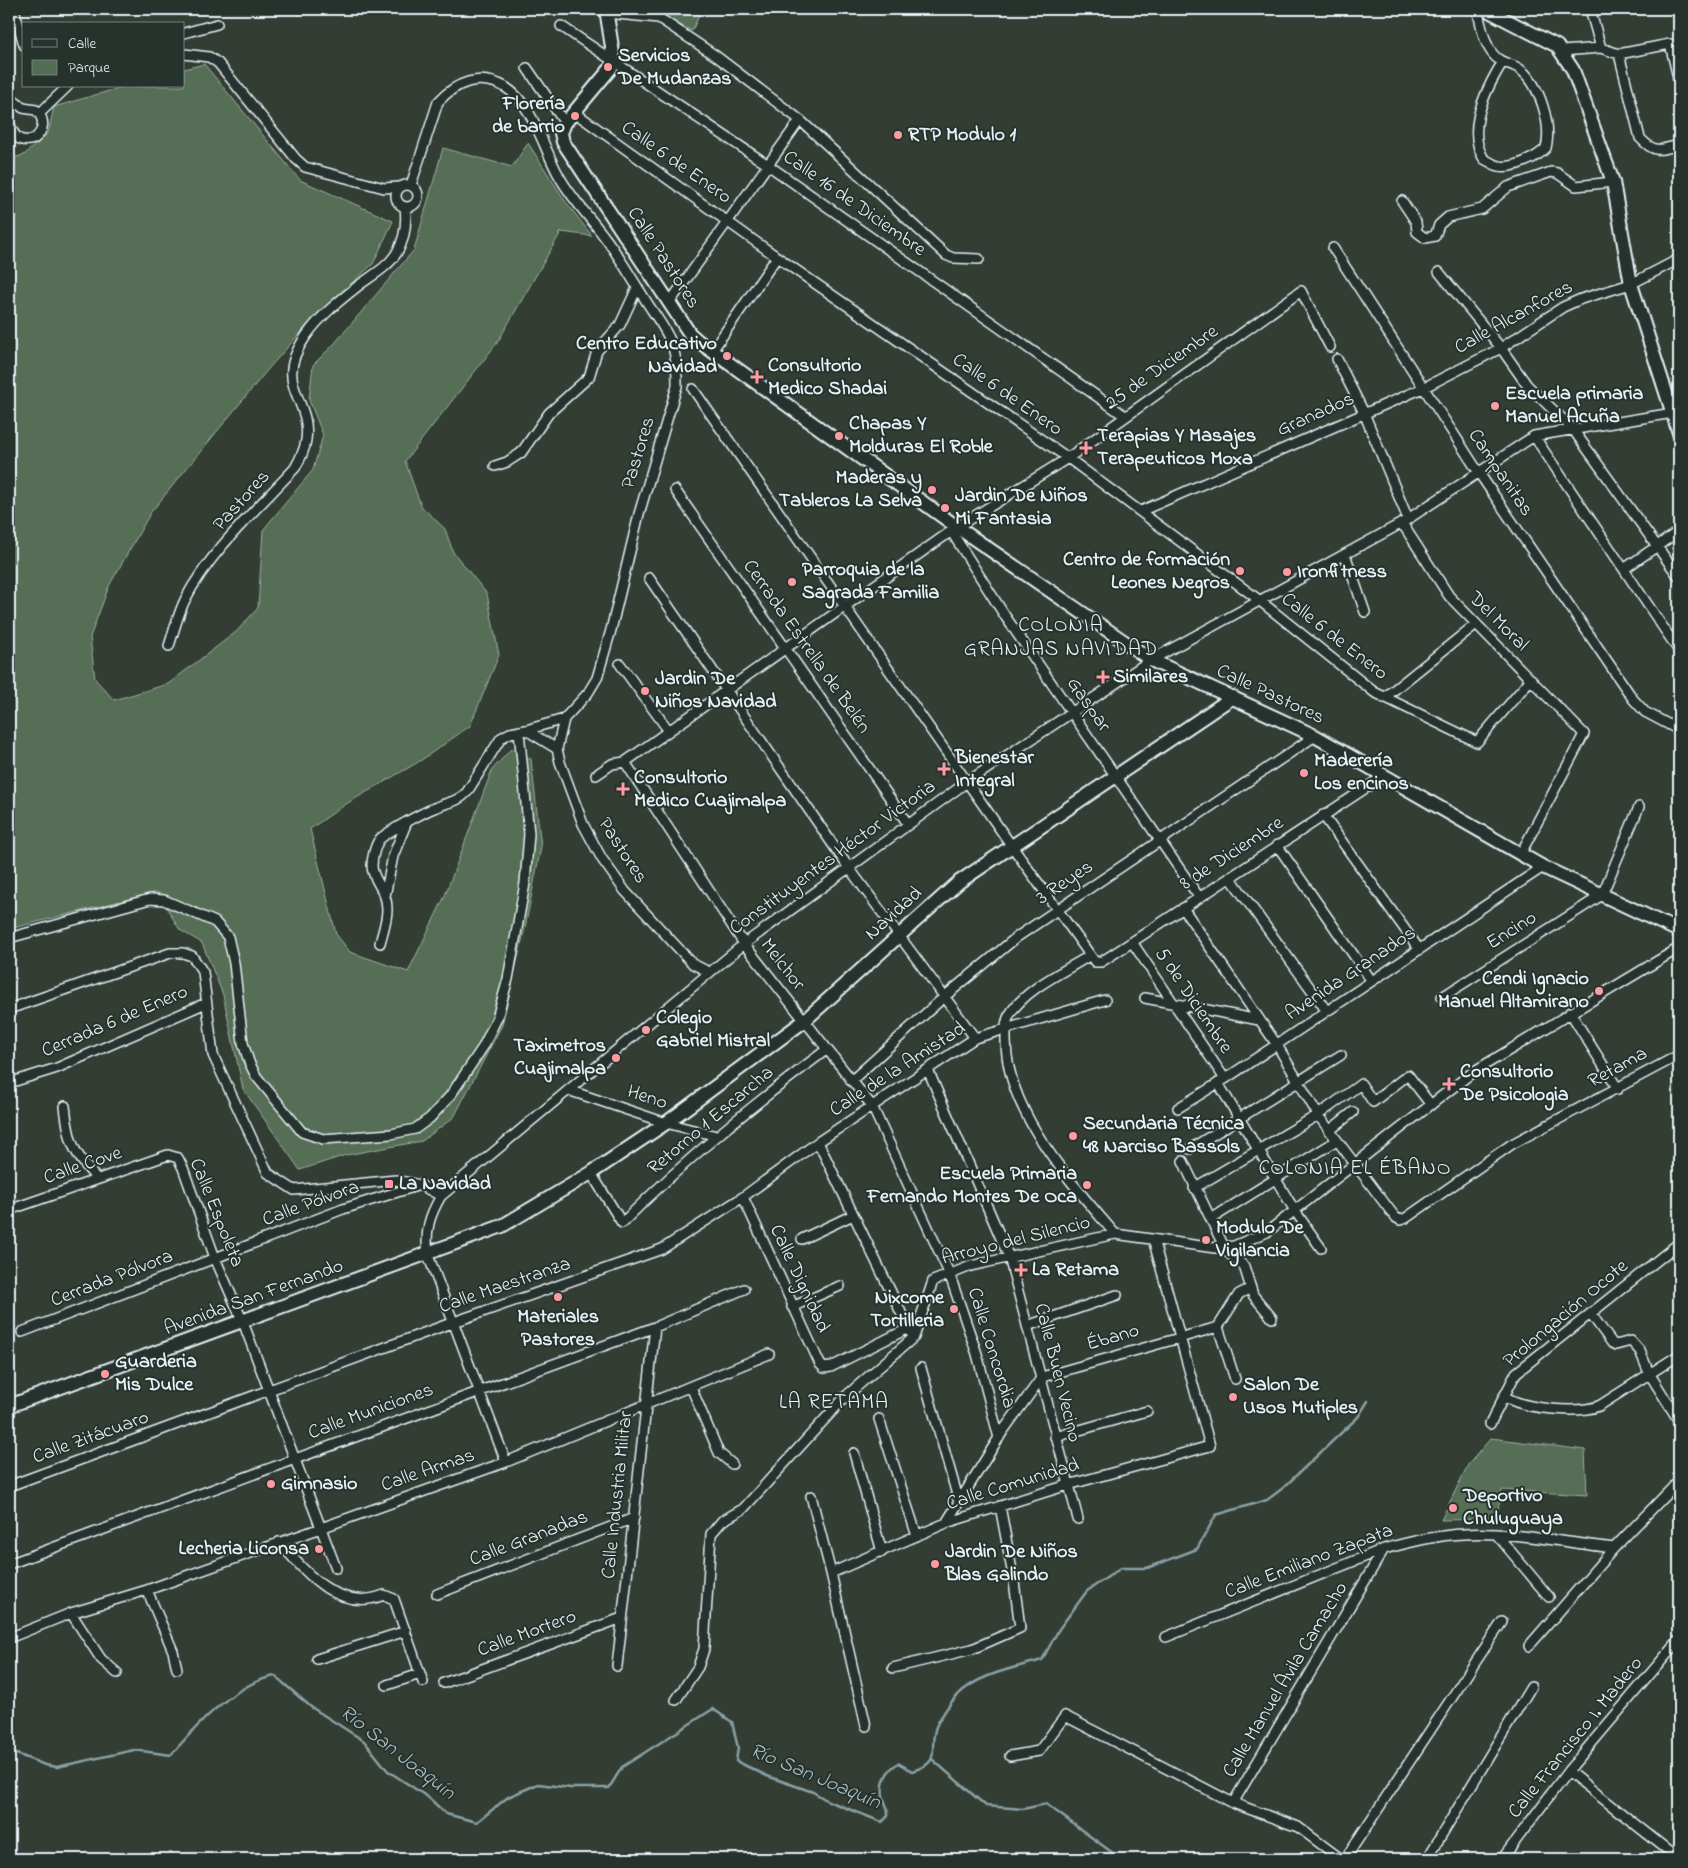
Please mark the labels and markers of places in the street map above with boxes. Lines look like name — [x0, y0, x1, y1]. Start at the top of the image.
place label: Servicios De Mudanzas — [617, 42, 731, 94]
marker: Servicios De Mudanzas — [602, 61, 614, 73]
place label: Florería de barrio — [492, 90, 565, 142]
marker: Florería de barrio — [569, 110, 581, 122]
place label: RTP Modulo 1 — [908, 121, 1017, 150]
marker: RTP Modulo 1 — [892, 129, 904, 141]
place label: Centro Educativo Navidad — [576, 330, 718, 382]
marker: Centro Educativo Navidad — [721, 350, 733, 362]
place label: Consultorio Medico Shadai — [768, 352, 887, 404]
marker: Consultorio Medico Shadai — [750, 370, 764, 384]
place label: Escuela primaria Manuel Acuña — [1505, 380, 1643, 432]
marker: Escuela primaria Manuel Acuña — [1489, 400, 1501, 412]
place label: Chapas Y Molduras El Roble — [849, 410, 994, 462]
place label: Terapias Y Masajes Terapeuticos Moxa — [1097, 422, 1256, 474]
marker: Chapas Y Molduras El Roble — [833, 430, 845, 442]
marker: Terapias Y Masajes Terapeuticos Moxa — [1079, 441, 1093, 455]
place label: Maderas y Tableros La Selva — [779, 464, 922, 516]
place label: Jardin De Niños Mi Fantasia — [955, 482, 1088, 534]
marker: Maderas y Tableros La Selva — [926, 484, 938, 496]
marker: Jardin De Niños Mi Fantasia — [939, 502, 951, 514]
place label: Centro de formación Leones Negros — [1063, 546, 1230, 599]
place label: Parroquia de la Sagrada Familia — [802, 556, 940, 609]
place label: Ironfitness — [1297, 558, 1387, 587]
marker: Centro de formación Leones Negros — [1234, 565, 1246, 577]
marker: Ironfitness — [1281, 566, 1293, 578]
marker: Parroquia de la Sagrada Familia — [786, 576, 798, 588]
place label: Similares — [1113, 663, 1188, 692]
place label: Jardin De Niños Navidad — [655, 665, 777, 717]
marker: Similares — [1097, 671, 1109, 683]
marker: Jardin De Niños Navidad — [639, 685, 651, 697]
place label: Bienestar Integral — [954, 744, 1035, 797]
place label: Maderería Los encinos — [1314, 747, 1409, 799]
marker: Bienestar Integral — [937, 762, 951, 776]
place label: Consultorio Medico Cuajimalpa — [634, 764, 787, 816]
marker: Maderería Los encinos — [1298, 767, 1310, 779]
marker: Consultorio Medico Cuajimalpa — [616, 782, 630, 796]
place label: Cendi Ignacio Manuel Altamirano — [1438, 965, 1589, 1017]
marker: Cendi Ignacio Manuel Altamirano — [1593, 985, 1605, 997]
place label: Colegio Gabriel Mistral — [656, 1004, 770, 1056]
marker: Colegio Gabriel Mistral — [640, 1024, 652, 1036]
place label: Taximetros Cuajimalpa — [513, 1032, 606, 1084]
marker: Taximetros Cuajimalpa — [610, 1052, 622, 1064]
place label: Consultorio De Psicologia — [1459, 1058, 1569, 1111]
marker: Consultorio De Psicologia — [1442, 1077, 1456, 1091]
place label: Secundaria Técnica 48 Narciso Bassols — [1083, 1110, 1244, 1162]
marker: Secundaria Técnica 48 Narciso Bassols — [1067, 1130, 1079, 1142]
place label: Escuela Primaria Fernando Montes De Oca — [866, 1160, 1077, 1212]
place label: La Navidad — [399, 1170, 492, 1199]
marker: La Navidad — [383, 1178, 395, 1190]
marker: Escuela Primaria Fernando Montes De Oca — [1081, 1179, 1093, 1191]
place label: Modulo De Vigilancia — [1215, 1214, 1305, 1267]
marker: Modulo De Vigilancia — [1200, 1234, 1212, 1246]
place label: La Retama — [1032, 1256, 1119, 1285]
marker: La Retama — [1014, 1263, 1028, 1277]
place label: Nixcome Tortilleria — [870, 1284, 945, 1336]
marker: Materiales Pastores — [552, 1291, 564, 1303]
place label: Materiales Pastores — [517, 1303, 599, 1355]
marker: Nixcome Tortilleria — [948, 1303, 960, 1315]
place label: Guarderia Mis Dulce — [115, 1348, 197, 1400]
marker: Guarderia Mis Dulce — [99, 1368, 111, 1380]
place label: Salon De Usos Mutiples — [1243, 1371, 1358, 1423]
marker: Salon De Usos Mutiples — [1227, 1391, 1239, 1403]
place label: Gimnasio — [281, 1470, 358, 1499]
marker: Gimnasio — [265, 1478, 277, 1490]
place label: Deportivo Chuluguaya — [1462, 1482, 1563, 1535]
marker: Deportivo Chuluguaya — [1447, 1502, 1459, 1514]
place label: Lecheria Liconsa — [179, 1535, 309, 1564]
place label: Jardin De Niños Blas Galindo — [944, 1538, 1078, 1590]
marker: Lecheria Liconsa — [313, 1543, 325, 1555]
marker: Jardin De Niños Blas Galindo — [929, 1558, 941, 1570]

